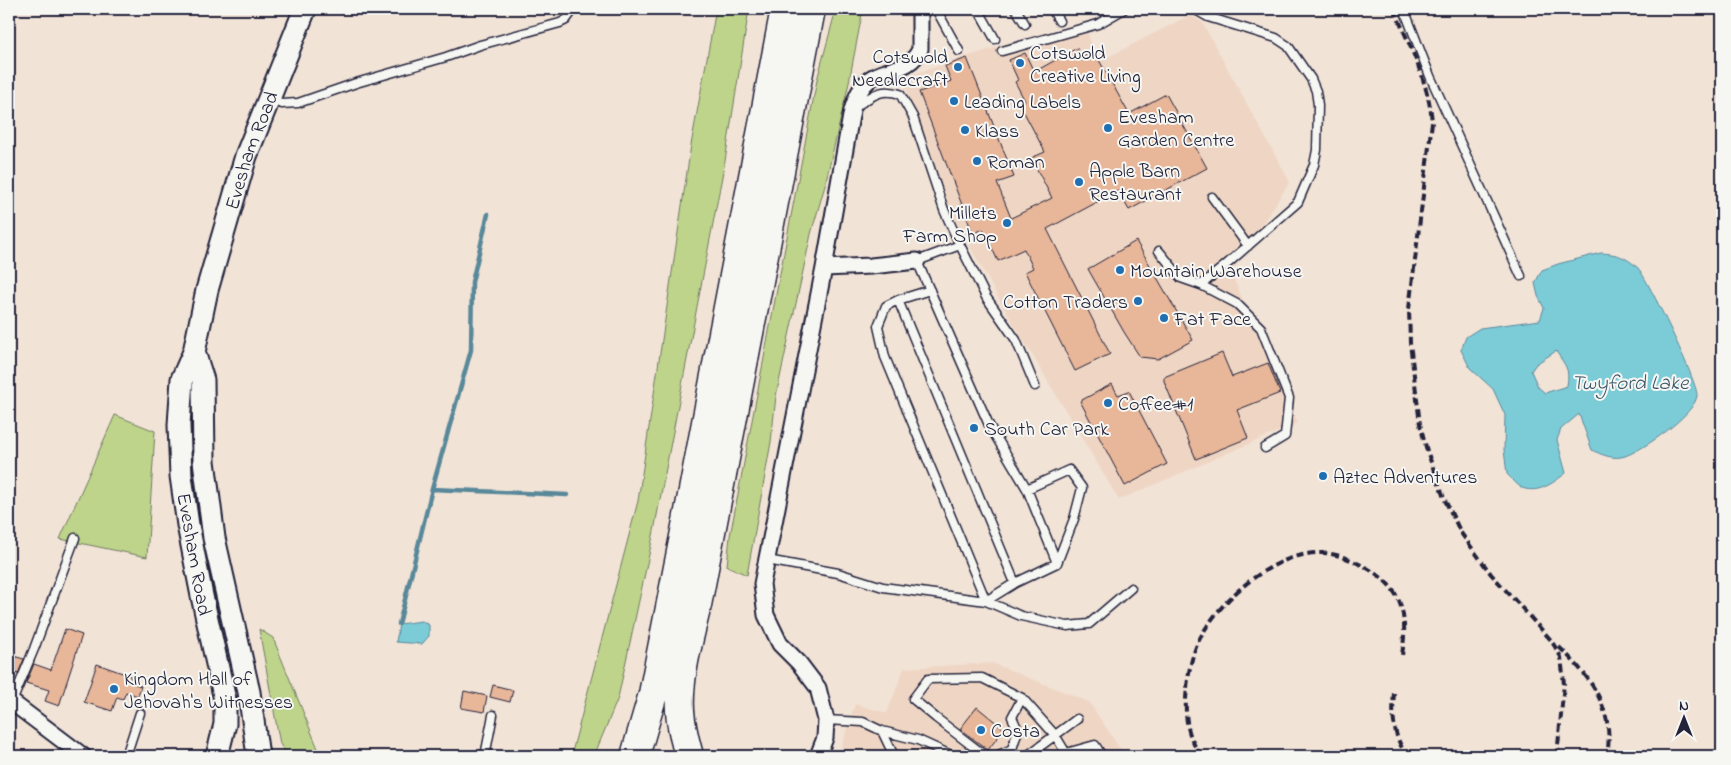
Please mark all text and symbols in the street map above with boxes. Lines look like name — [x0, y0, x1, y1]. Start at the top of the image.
place label: Cotswold Creative Living — [1030, 40, 1141, 93]
place label: Cotswold Needlecraft — [852, 44, 948, 96]
marker: Cotswold Creative Living — [1014, 57, 1026, 69]
marker: Cotswold Needlecraft — [952, 61, 964, 73]
street label: Evesham Road — [219, 87, 287, 214]
place label: Leading Labels — [964, 89, 1081, 119]
marker: Leading Labels — [948, 95, 960, 107]
place label: Evesham Garden Centre — [1118, 104, 1234, 156]
place label: Klass — [975, 118, 1019, 147]
marker: Evesham Garden Centre — [1102, 122, 1114, 134]
marker: Klass — [959, 124, 971, 136]
place label: Roman — [987, 149, 1045, 178]
marker: Roman — [971, 155, 983, 167]
place label: Apple Barn Restaurant — [1089, 158, 1182, 210]
marker: Apple Barn Restaurant — [1073, 176, 1085, 188]
place label: Millets Farm Shop — [902, 200, 997, 252]
marker: Millets Farm Shop — [1001, 217, 1013, 229]
place label: Mountain Warehouse — [1130, 258, 1302, 287]
marker: Mountain Warehouse — [1114, 264, 1126, 276]
place label: Cotton Traders — [1003, 289, 1128, 318]
marker: Cotton Traders — [1132, 295, 1144, 307]
place label: Fat Face — [1173, 306, 1251, 335]
marker: Fat Face — [1158, 312, 1170, 324]
water label: Twyford Lake — [1572, 369, 1690, 399]
place label: Coffee#1 — [1118, 391, 1193, 420]
marker: Coffee#1 — [1102, 397, 1114, 409]
place label: South Car Park — [984, 416, 1109, 445]
marker: South Car Park — [968, 422, 980, 434]
place label: Aztec Adventures — [1333, 464, 1477, 493]
marker: Aztec Adventures — [1317, 470, 1329, 482]
street label: Evesham Road — [168, 491, 218, 618]
place label: Kingdom Hall of Jehovah's Witnesses — [124, 666, 293, 718]
marker: Kingdom Hall of Jehovah's Witnesses — [108, 683, 120, 695]
north arrow — [1658, 692, 1708, 742]
text: N — [1679, 696, 1689, 717]
place label: Costa — [991, 718, 1040, 747]
marker: Costa — [975, 724, 987, 736]

